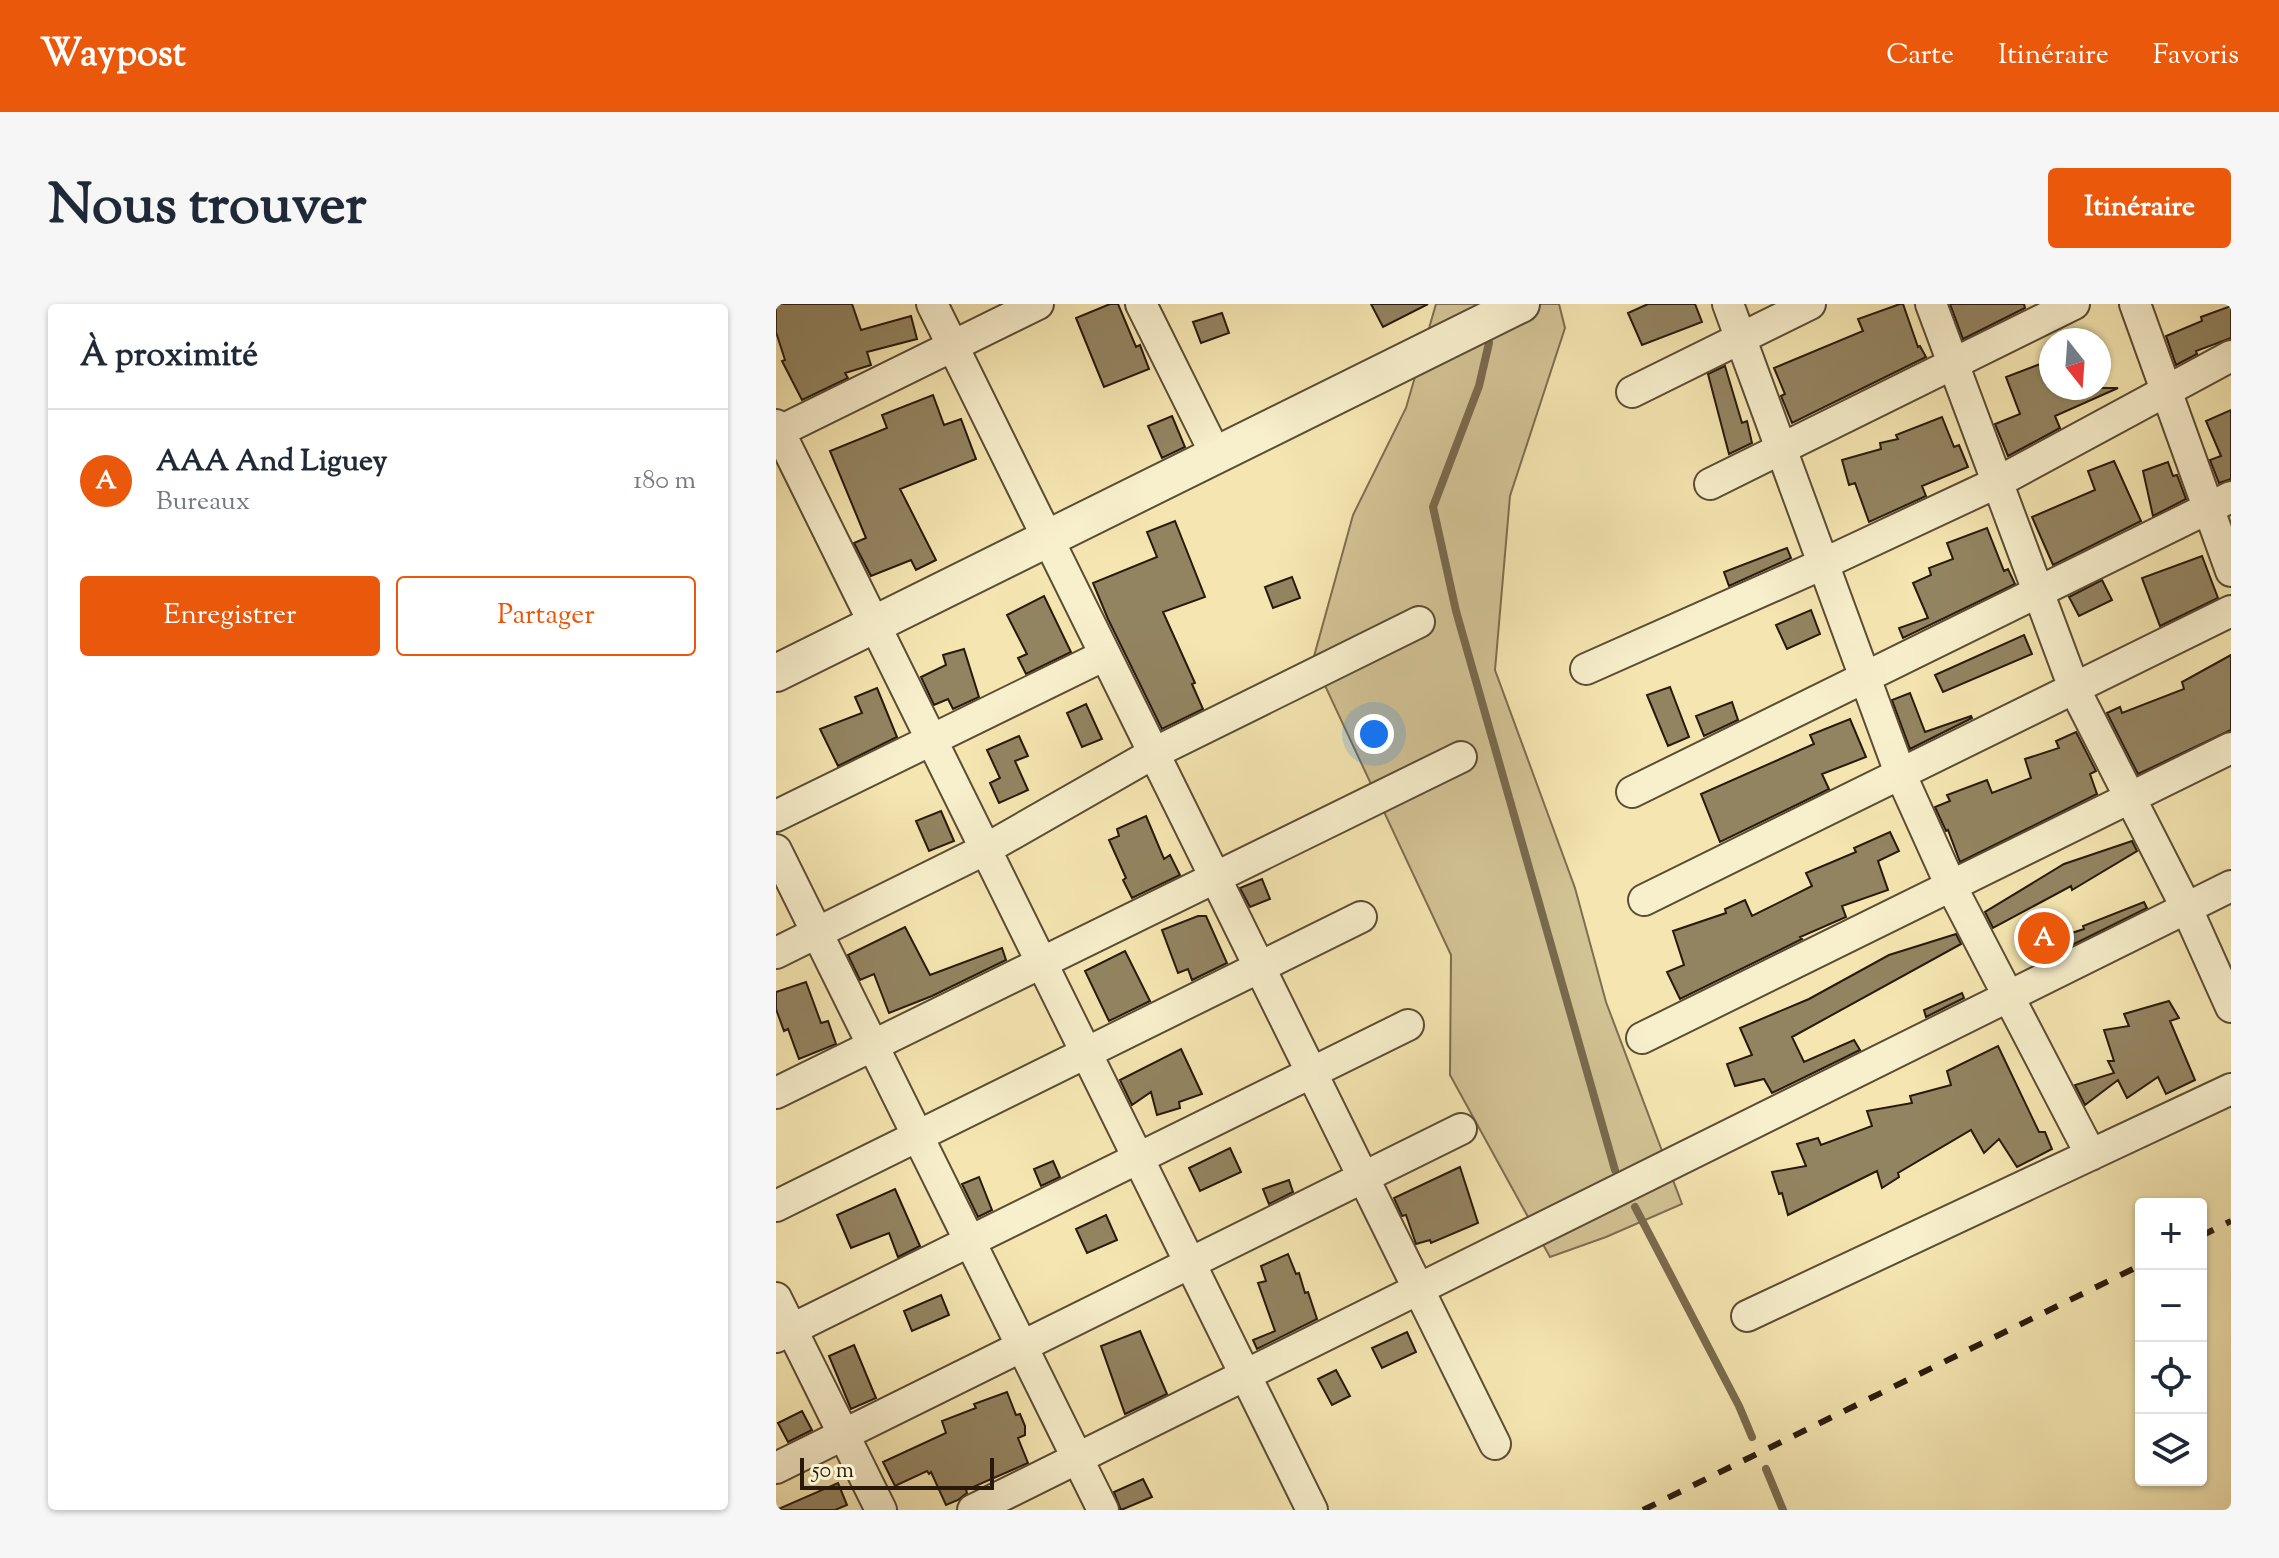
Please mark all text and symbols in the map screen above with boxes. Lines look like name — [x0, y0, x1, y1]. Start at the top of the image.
text: Waypost — [40, 29, 186, 83]
text: Carte — [1886, 36, 1954, 76]
text: Itinéraire — [1998, 36, 2109, 76]
text: Favoris — [2153, 36, 2239, 76]
text: Nous trouver — [48, 168, 367, 249]
button: Itinéraire — [2048, 168, 2231, 248]
north arrow — [2039, 328, 2111, 400]
text: À proximité — [80, 332, 258, 381]
text: AAA And Liguey — [156, 441, 387, 484]
text: A — [95, 463, 117, 500]
text: 180 m — [633, 463, 696, 500]
text: Bureaux — [156, 484, 250, 521]
button: Enregistrer — [80, 576, 380, 656]
button: Partager — [396, 576, 696, 656]
your location — [1354, 714, 1394, 754]
pin: A — [2018, 908, 2070, 968]
map controls — [2135, 1198, 2207, 1486]
button: + — [2135, 1198, 2207, 1270]
button: − — [2135, 1270, 2207, 1342]
button: locate — [2135, 1342, 2207, 1414]
button: layers — [2135, 1414, 2207, 1486]
scale bar — [800, 1454, 994, 1490]
text: 50 m — [812, 1456, 854, 1488]

